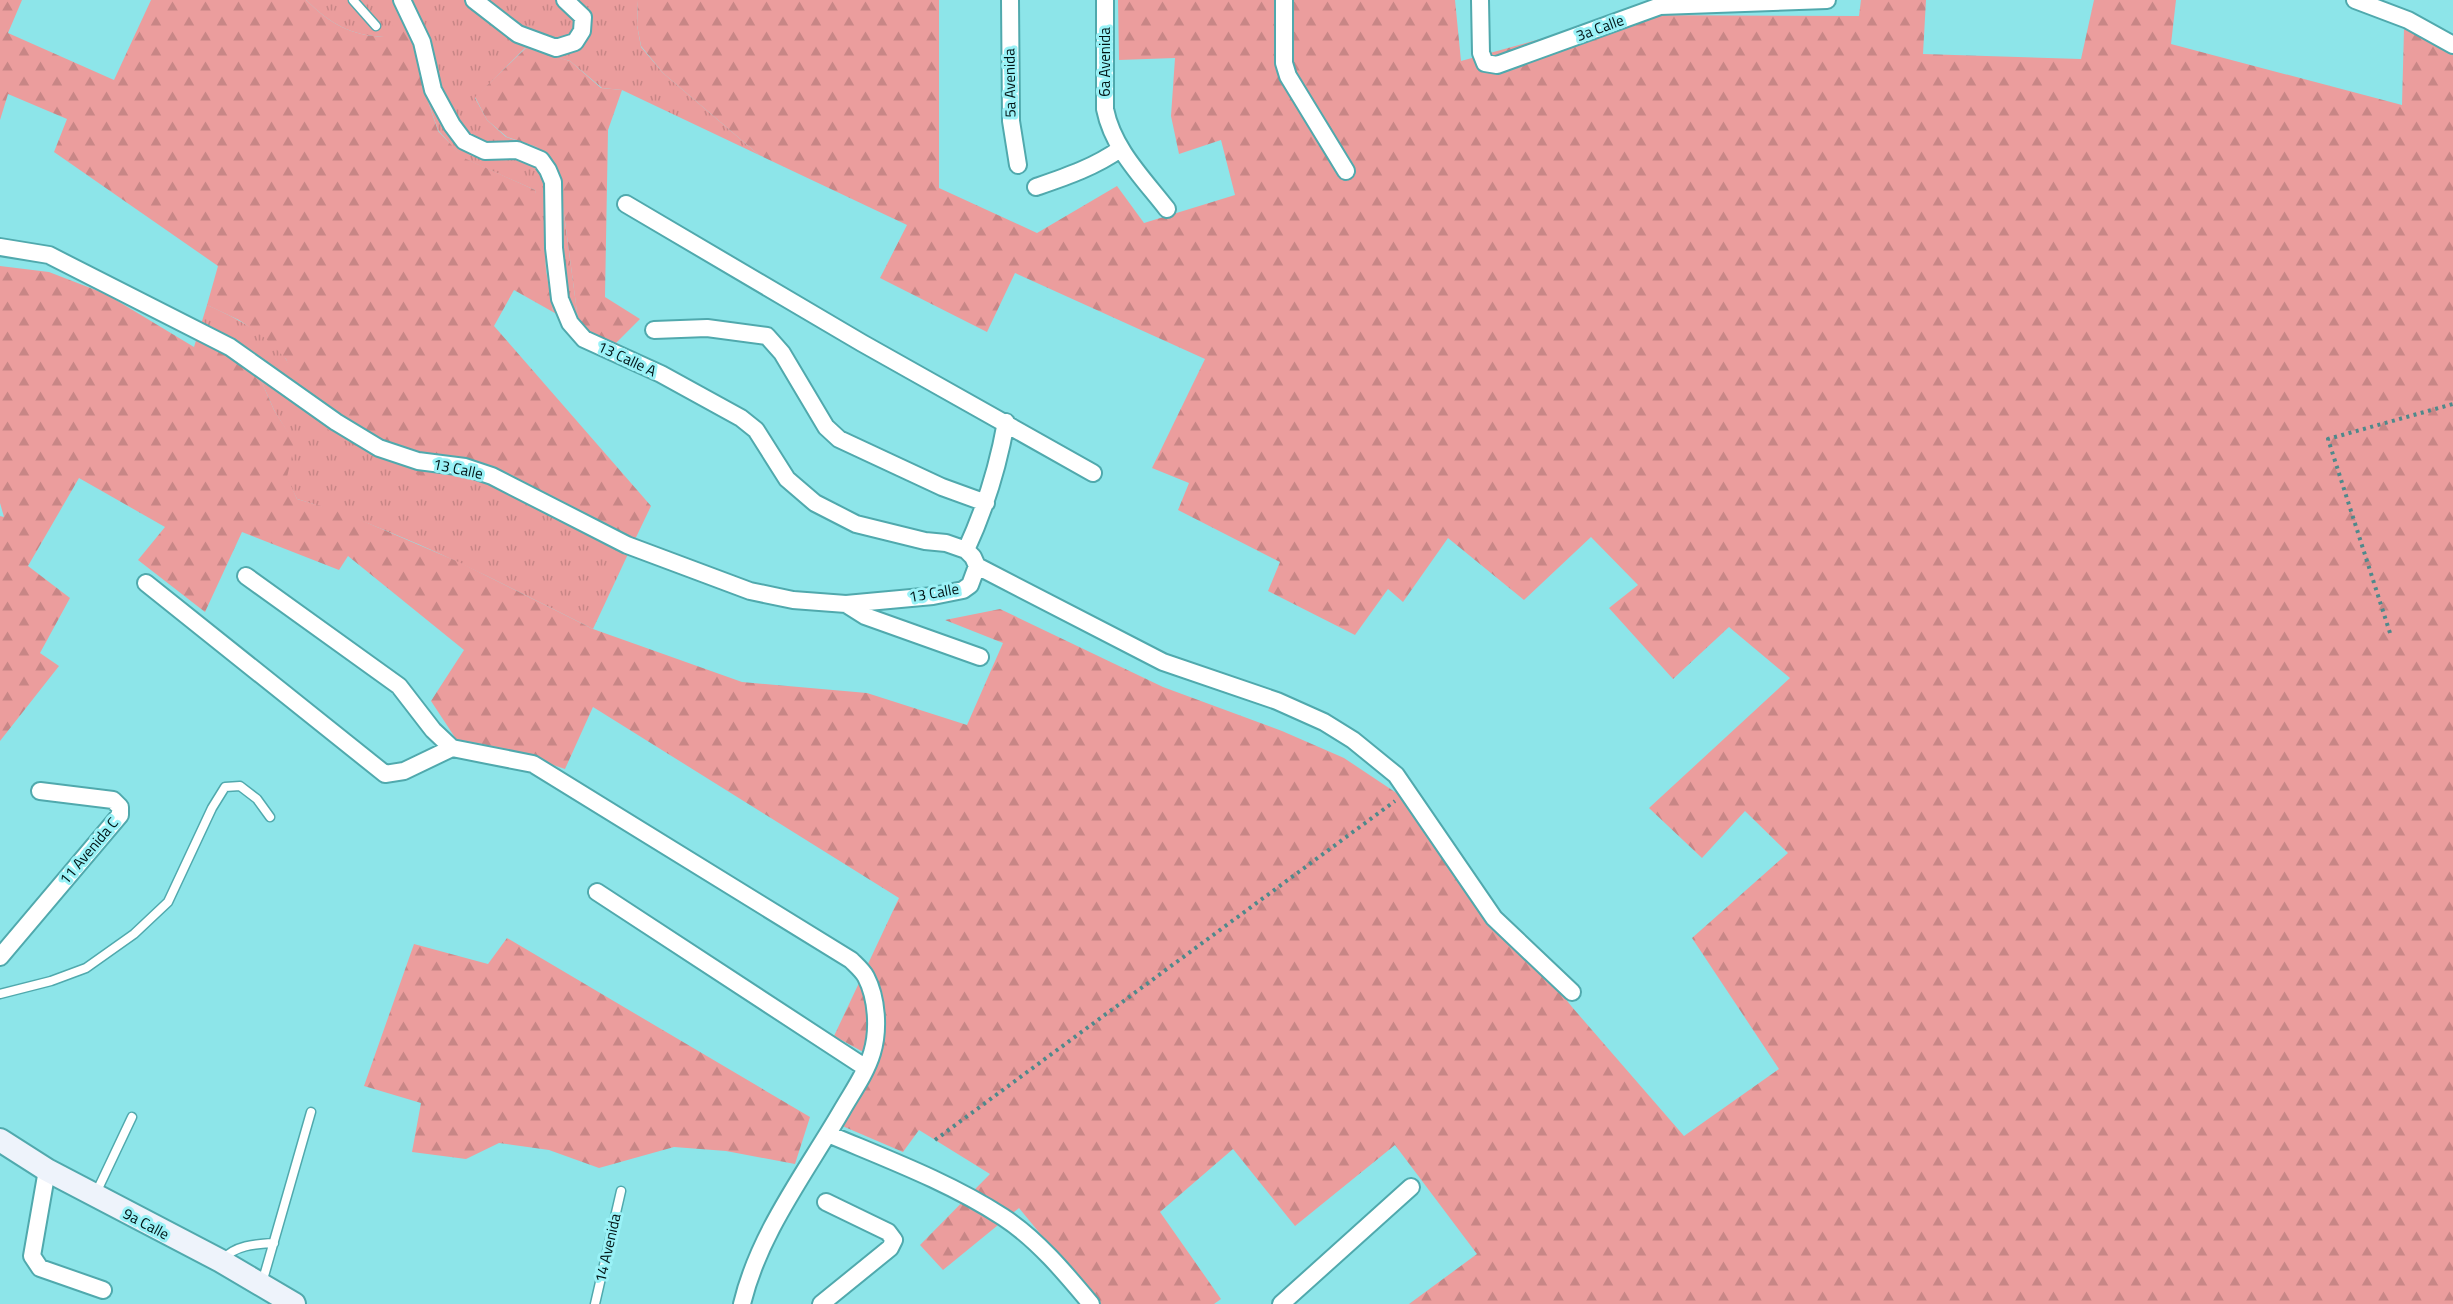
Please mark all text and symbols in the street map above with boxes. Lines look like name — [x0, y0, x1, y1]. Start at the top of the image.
street label: 3a Calle — [1573, 8, 1627, 47]
street label: 6a Avenida — [1093, 27, 1116, 97]
street label: 5a Avenida — [997, 48, 1022, 118]
street label: 13 Calle A — [594, 335, 660, 382]
street label: 13 Calle — [431, 452, 485, 485]
street label: 13 Calle — [907, 577, 961, 608]
street label: 11 Avenida C — [54, 812, 124, 889]
street label: 9a Calle — [119, 1202, 173, 1245]
street label: 14 Avenida — [588, 1211, 627, 1285]

